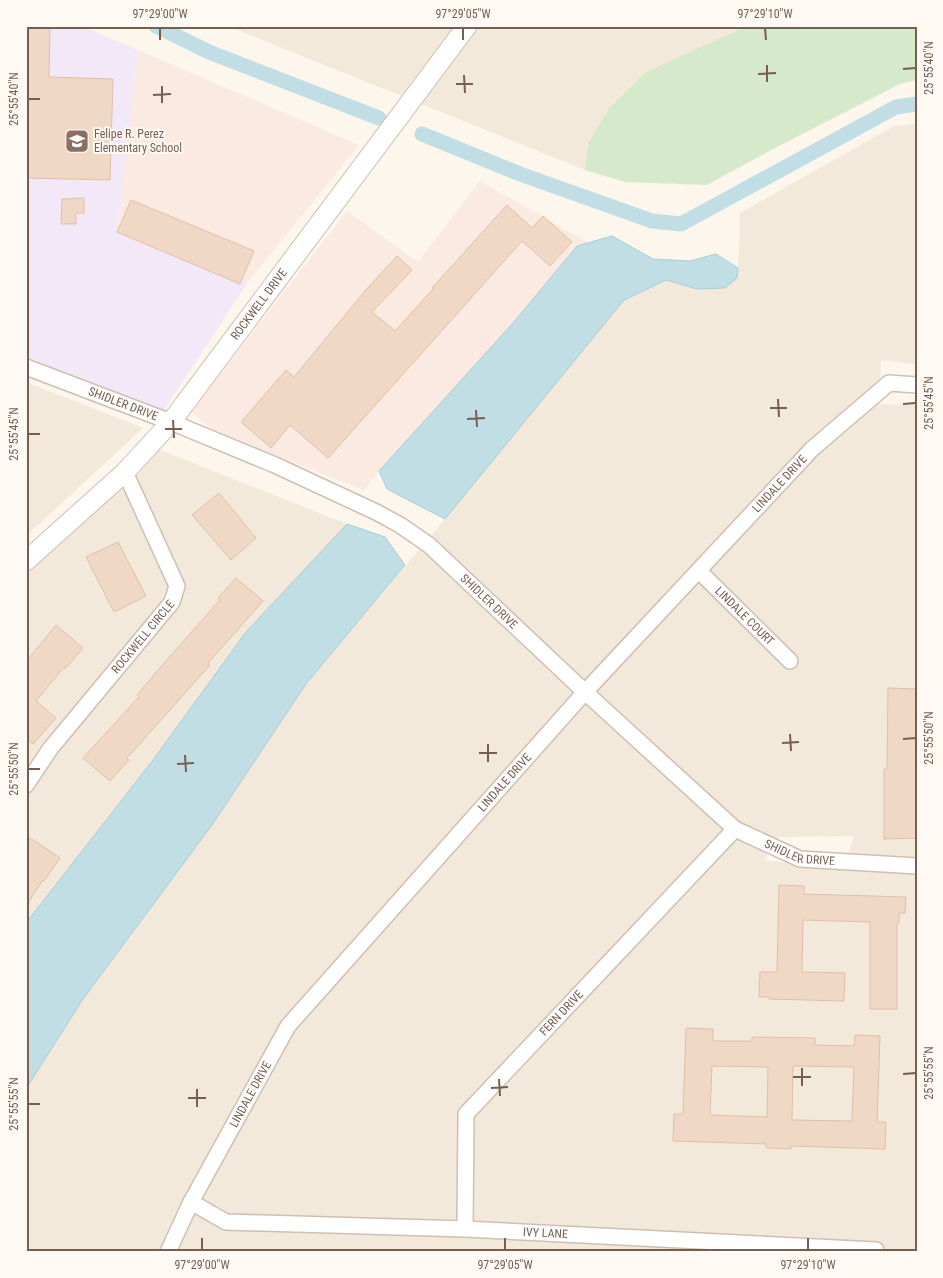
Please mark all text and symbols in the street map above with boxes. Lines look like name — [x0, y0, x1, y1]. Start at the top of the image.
text: 97°29'00"W — [132, 7, 188, 21]
text: 97°29'05"W — [435, 7, 491, 21]
text: 97°29'10"W — [737, 7, 793, 21]
text: 25°55'40"N — [922, 41, 936, 95]
text: 25°55'40"N — [7, 72, 21, 126]
place label: Felipe R. Perez Elementary School — [94, 127, 182, 155]
school or university icon: Felipe R. Perez Elementary School — [64, 128, 90, 154]
street label: ROCKWELL DRIVE — [228, 266, 290, 343]
text: 25°55'45"N — [922, 376, 936, 430]
street label: SHIDLER DRIVE — [86, 384, 160, 423]
text: 25°55'45"N — [7, 407, 21, 461]
street label: LINDALE DRIVE — [749, 452, 810, 515]
street label: SHIDLER DRIVE — [458, 571, 521, 632]
street label: LINDALE COURT — [712, 584, 777, 648]
street label: ROCKWELL CIRCLE — [109, 597, 178, 676]
text: 25°55'50"N — [922, 711, 936, 765]
text: 25°55'50"N — [7, 742, 21, 796]
street label: LINDALE DRIVE — [475, 750, 534, 814]
street label: SHIDLER DRIVE — [762, 837, 835, 868]
street label: FERN DRIVE — [537, 987, 586, 1039]
text: 25°55'55"N — [922, 1046, 936, 1100]
street label: LINDALE DRIVE — [227, 1059, 274, 1130]
text: 25°55'55"N — [7, 1077, 21, 1131]
street label: IVY LANE — [523, 1225, 568, 1241]
text: 97°29'00"W — [174, 1258, 230, 1272]
text: 97°29'05"W — [477, 1258, 533, 1272]
text: 97°29'10"W — [780, 1258, 836, 1272]

